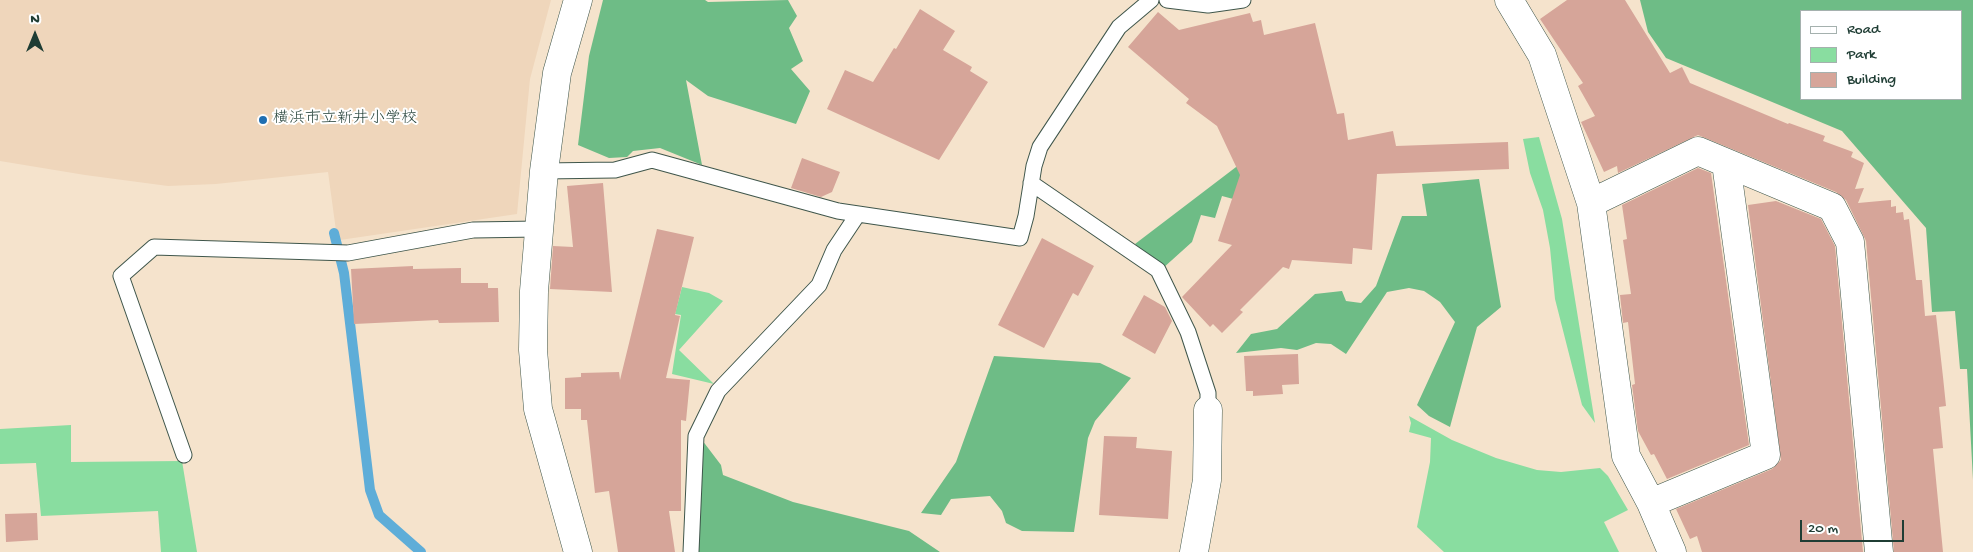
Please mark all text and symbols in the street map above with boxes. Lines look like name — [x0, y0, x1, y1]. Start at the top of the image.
north arrow — [10, 10, 60, 60]
legend — [1800, 10, 1963, 100]
text: N — [30, 11, 40, 28]
text: Road — [1847, 21, 1880, 39]
text: Park — [1847, 46, 1876, 64]
text: Building — [1847, 71, 1896, 89]
place label: 横浜市立新井小学校 — [273, 110, 417, 130]
marker: 横浜市立新井小学校 — [257, 114, 269, 126]
scale bar — [1803, 510, 1907, 542]
text: 20 m — [1808, 520, 1838, 538]

